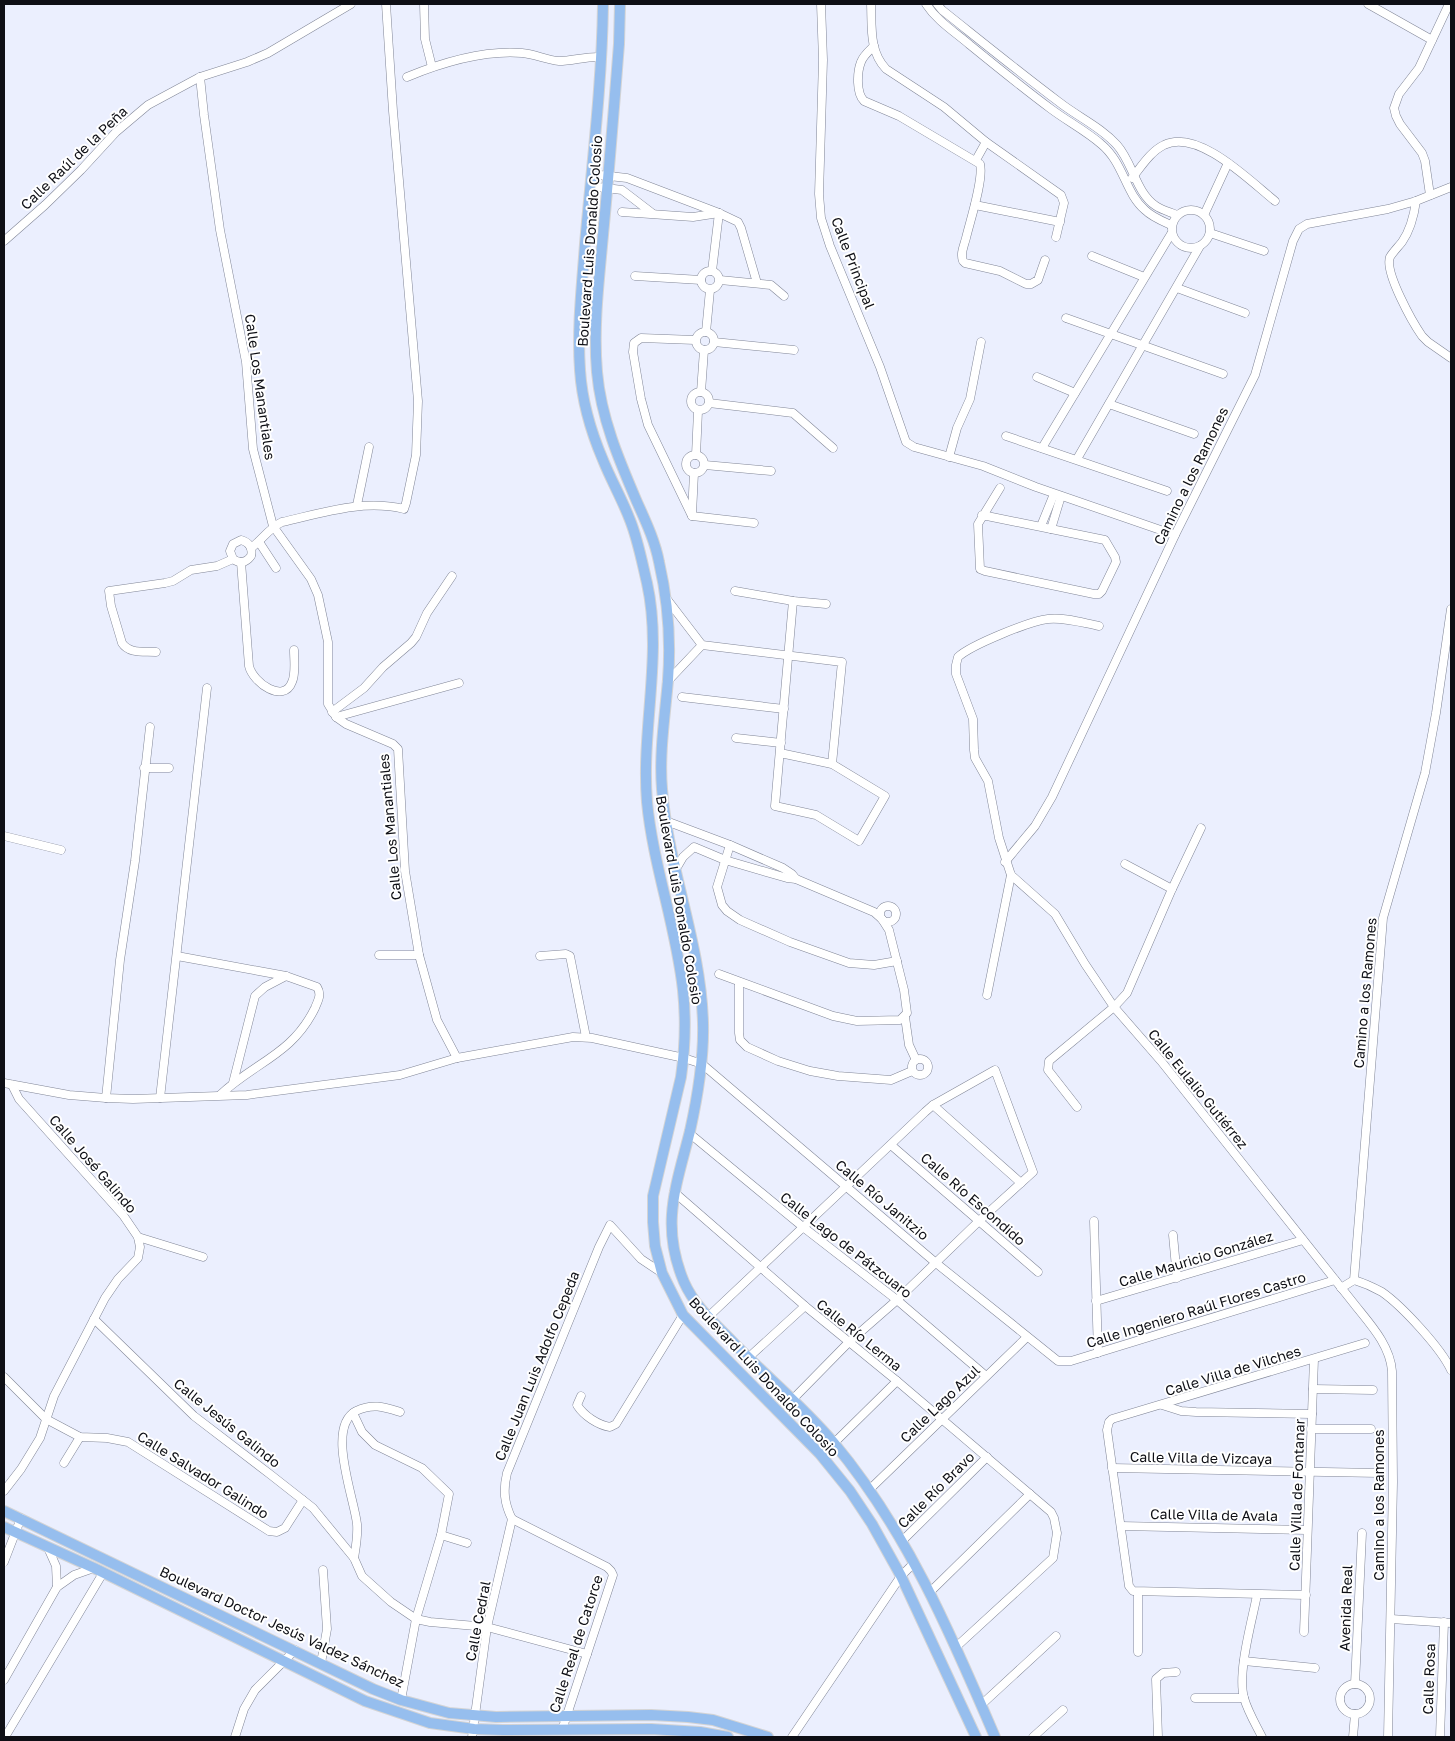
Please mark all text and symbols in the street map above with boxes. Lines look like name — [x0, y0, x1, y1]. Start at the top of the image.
street label: Calle Raúl de la Peña — [17, 102, 130, 213]
street label: Boulevard Luis Donaldo Colosio — [574, 135, 605, 347]
street label: Calle Principal — [828, 214, 879, 311]
street label: Calle Los Manantiales — [242, 313, 279, 461]
street label: Camino a los Ramones — [1150, 404, 1231, 548]
street label: Calle Los Manantiales — [375, 753, 404, 901]
street label: Boulevard Luis Donaldo Colosio — [653, 794, 706, 1006]
street label: Camino a los Ramones — [1349, 917, 1380, 1069]
street label: Calle Eulalio Gutiérrez — [1145, 1025, 1252, 1152]
street label: Calle José Galindo — [46, 1111, 141, 1216]
street label: Calle Río Escondido — [918, 1149, 1029, 1249]
street label: Calle Río Janitzio — [832, 1156, 932, 1243]
street label: Calle Lago de Pátzcuaro — [777, 1188, 915, 1301]
street label: Calle Mauricio González — [1117, 1227, 1275, 1290]
street label: Calle Juan Luis Adolfo Cepeda — [491, 1268, 582, 1463]
street label: Calle Ingeniero Raúl Flores Castro — [1084, 1268, 1308, 1351]
street label: Boulevard Luis Donaldo Colosio — [686, 1293, 843, 1460]
street label: Calle Río Lerma — [813, 1295, 905, 1374]
street label: Calle Villa de Vilches — [1163, 1342, 1303, 1399]
street label: Calle Lago Azul — [896, 1361, 983, 1446]
street label: Calle Jesús Galindo — [171, 1374, 284, 1471]
street label: Calle Villa de Fontanar — [1285, 1418, 1308, 1571]
street label: Calle Salvador Galindo — [134, 1427, 272, 1522]
street label: Camino a los Ramones — [1370, 1429, 1387, 1581]
street label: Calle Río Bravo — [894, 1448, 977, 1531]
street label: Calle Villa de Vizcaya — [1130, 1448, 1272, 1467]
street label: Calle Villa de Avala — [1150, 1505, 1278, 1524]
street label: Boulevard Doctor Jesús Valdez Sánchez — [157, 1562, 407, 1691]
street label: Avenida Real — [1335, 1564, 1356, 1652]
street label: Calle Real de Catorce — [545, 1573, 606, 1715]
street label: Calle Cedral — [461, 1579, 494, 1663]
street label: Calle Rosa — [1419, 1643, 1438, 1715]

